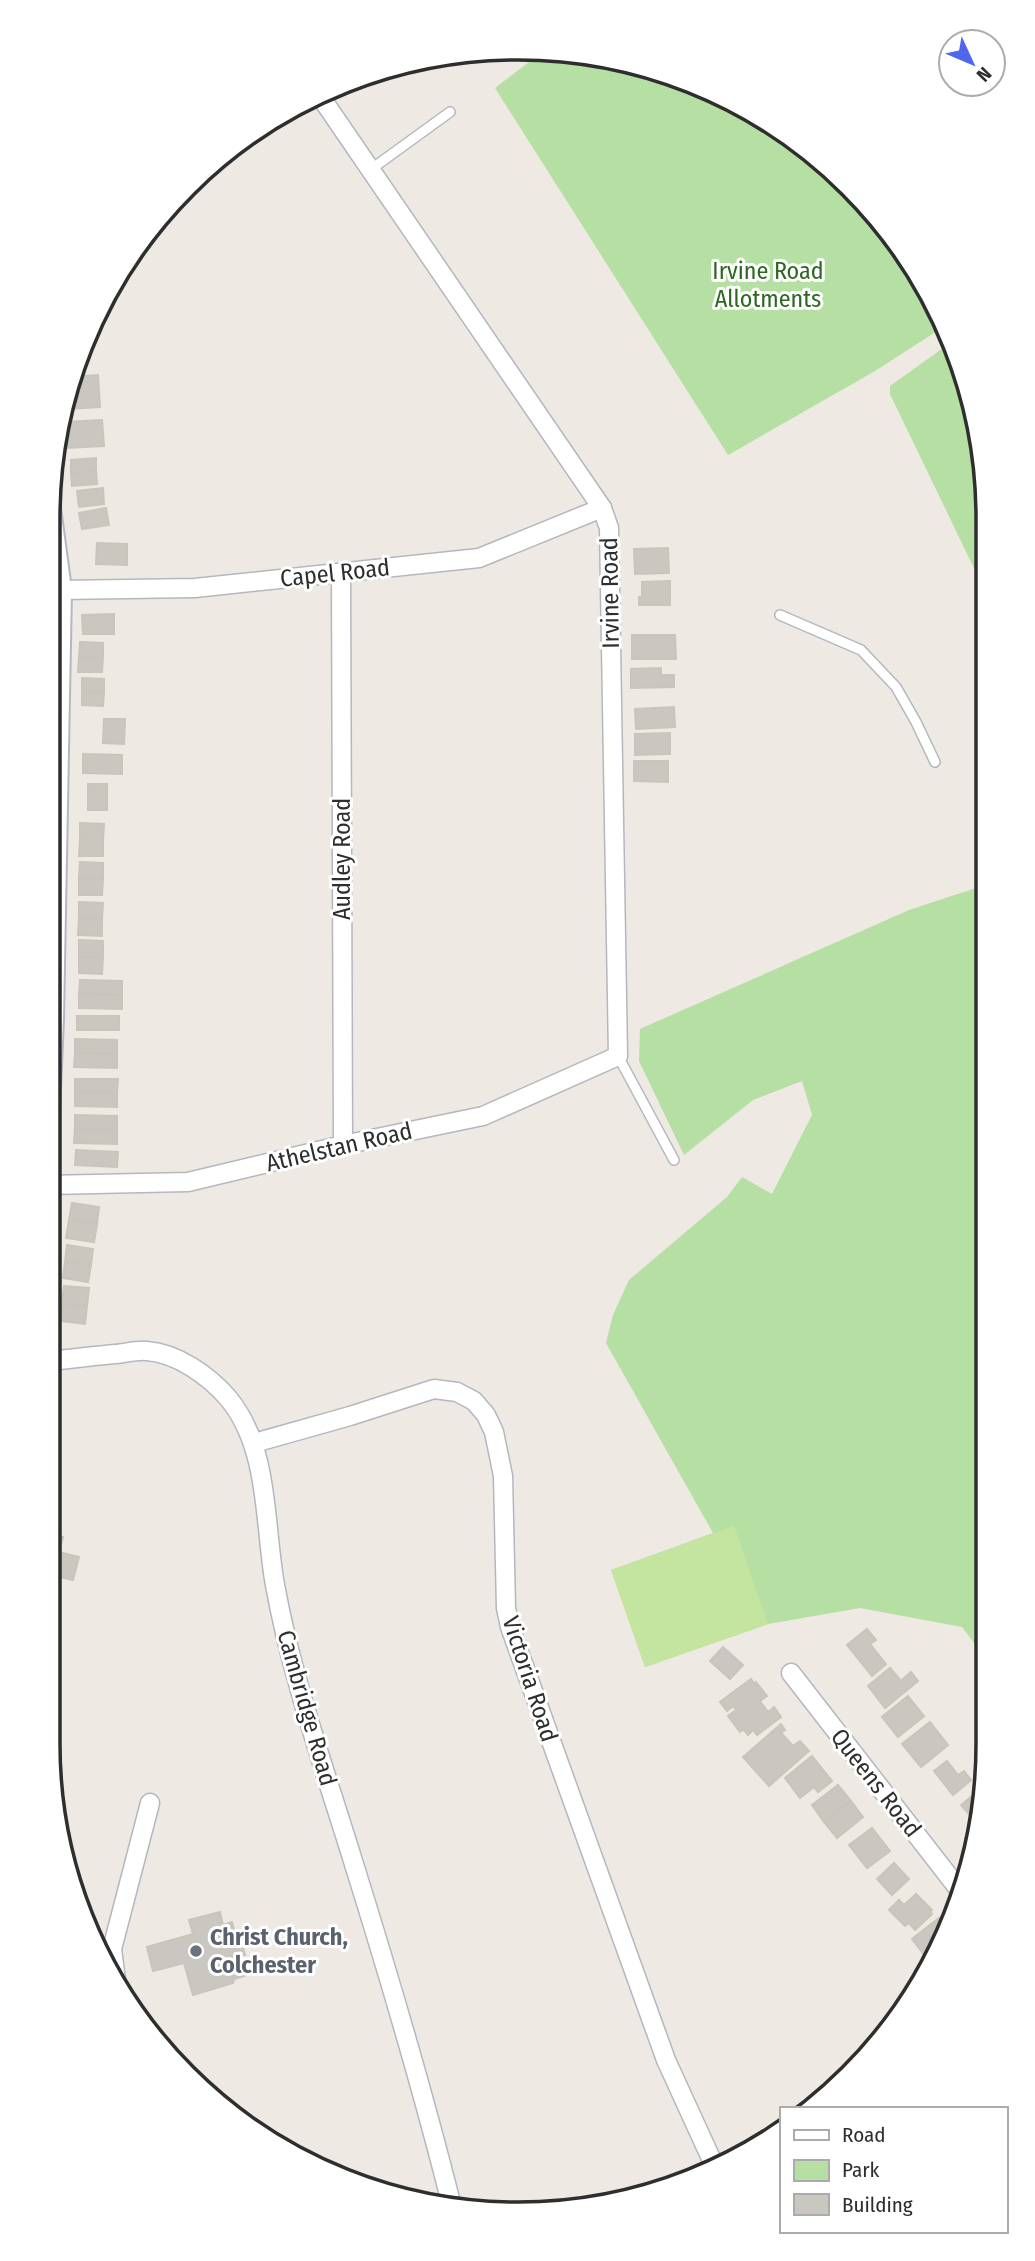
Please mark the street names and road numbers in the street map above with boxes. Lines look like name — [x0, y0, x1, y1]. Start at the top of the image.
street label: Irvine Road — [595, 537, 625, 649]
street label: Capel Road — [279, 553, 391, 593]
street label: Audley Road — [328, 798, 356, 920]
street label: Athelstan Road — [263, 1117, 415, 1177]
street label: Victoria Road — [497, 1613, 563, 1745]
street label: Cambridge Road — [271, 1627, 343, 1789]
street label: Queens Road — [825, 1723, 927, 1843]

